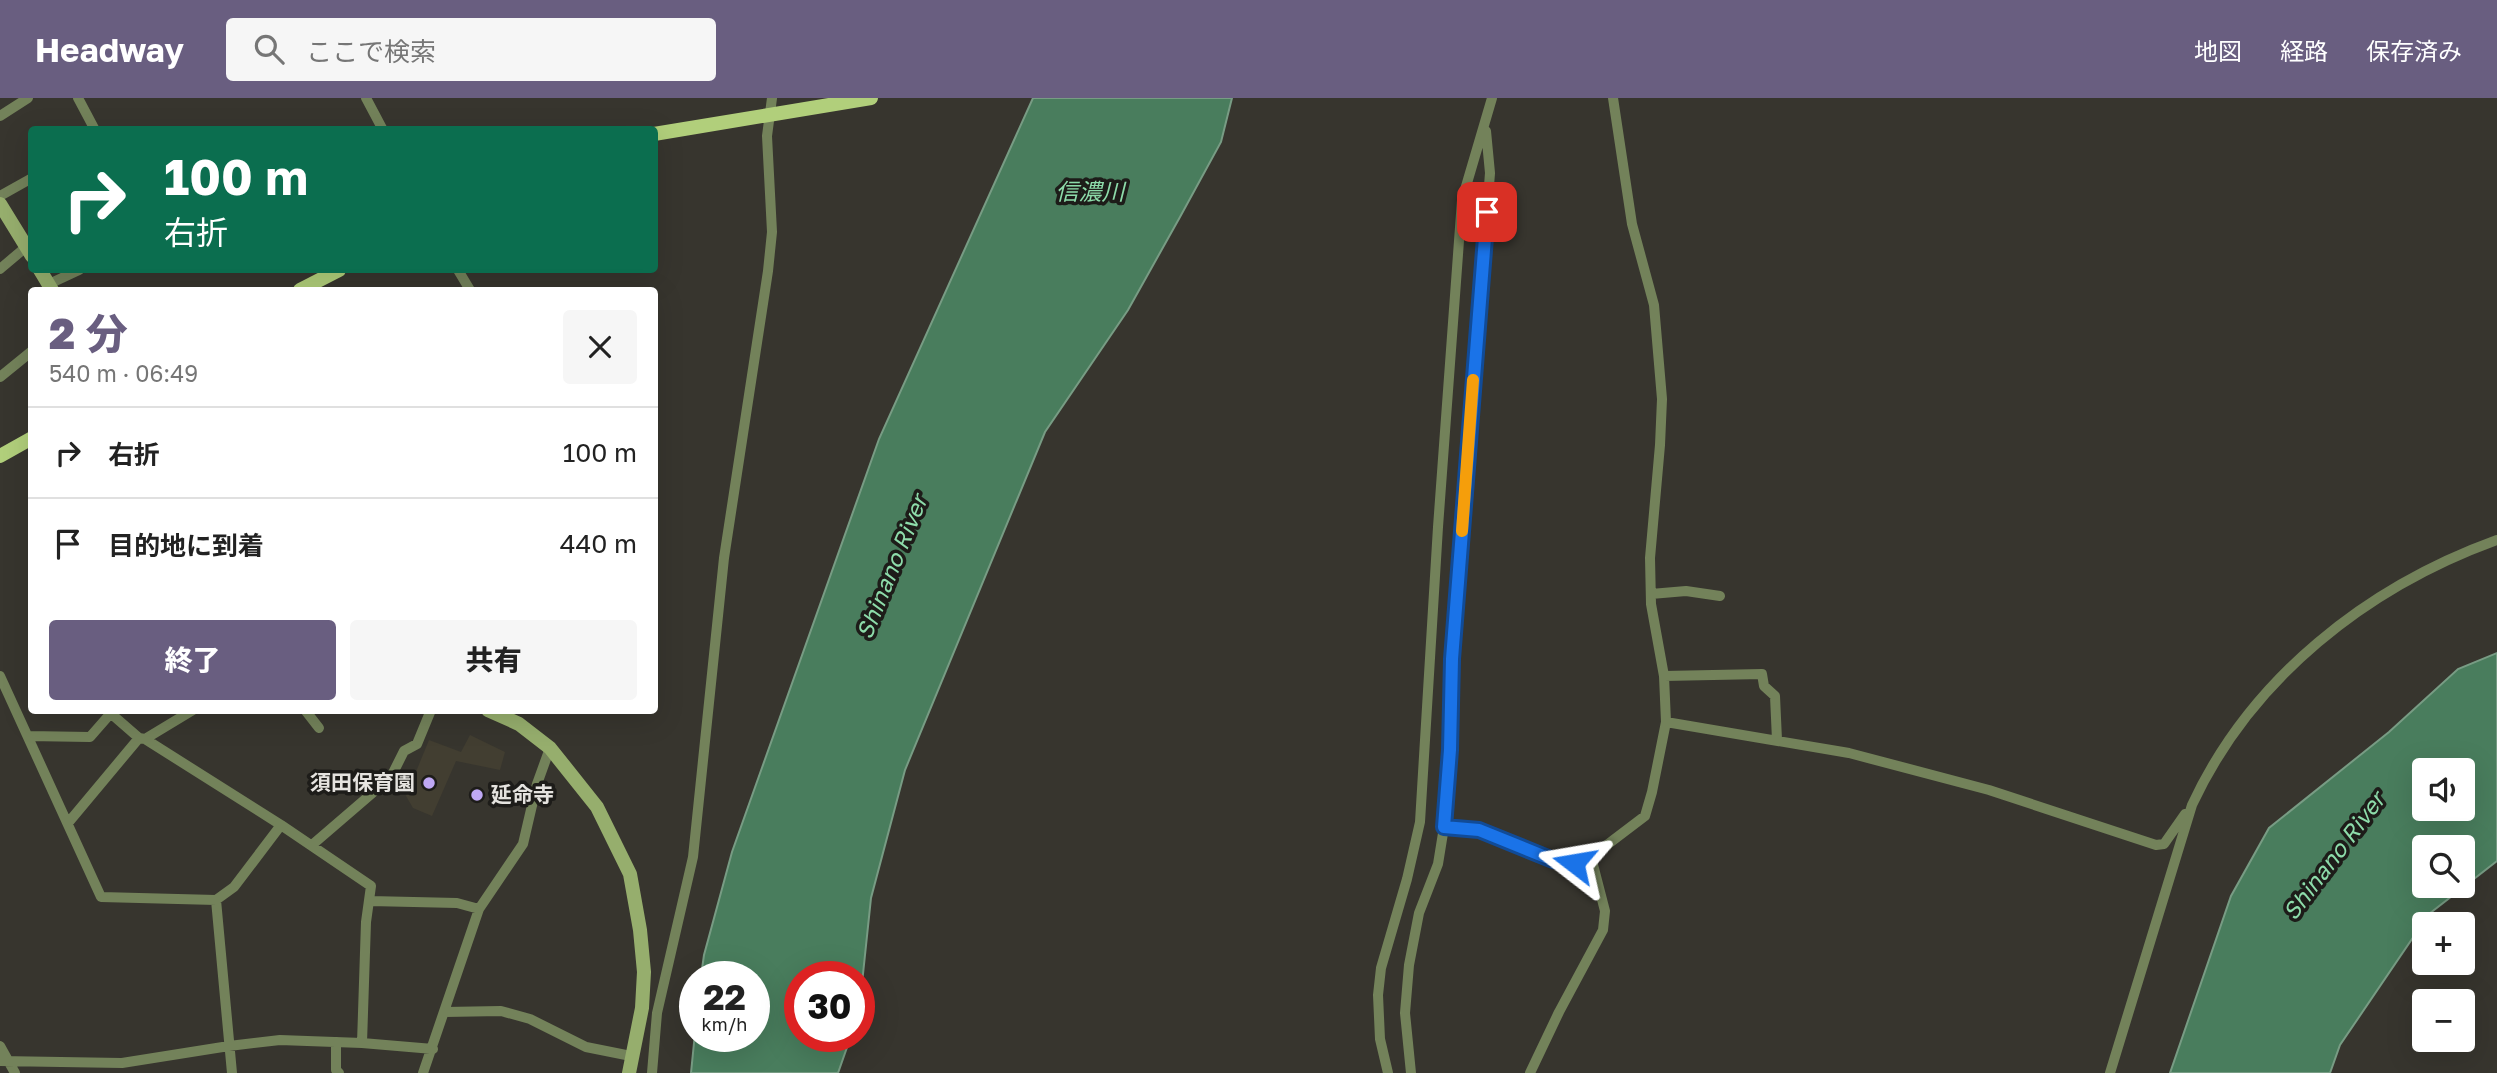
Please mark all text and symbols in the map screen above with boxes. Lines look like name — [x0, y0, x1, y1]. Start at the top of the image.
search box — [226, 18, 716, 81]
text: Headway — [35, 30, 184, 69]
icon: search — [250, 30, 288, 68]
text: ここで検索 — [306, 36, 436, 67]
text: 地図 — [2194, 36, 2242, 65]
text: 経路 — [2280, 36, 2328, 65]
text: 保存済み — [2366, 36, 2462, 65]
text: 100 m — [164, 147, 308, 206]
icon: right — [49, 154, 140, 245]
water label: 信濃川 — [1056, 177, 1128, 205]
pin — [1457, 182, 1517, 242]
icon: arrive — [1468, 193, 1506, 231]
text: 右折 — [164, 213, 228, 251]
text: 2 分 — [49, 308, 128, 358]
button: close — [563, 310, 637, 384]
text: 540 m · 06:49 — [49, 359, 198, 387]
icon: right — [49, 434, 87, 472]
text: 100 m — [563, 437, 637, 468]
text: 右折 — [108, 439, 160, 470]
water label: Shinano River — [850, 488, 934, 643]
icon: arrive — [49, 525, 87, 563]
text: 440 m — [560, 528, 637, 559]
text: 目的地に到着 — [108, 530, 264, 561]
button: 終了 — [49, 620, 336, 700]
button: 共有 — [350, 620, 637, 700]
map controls — [2412, 758, 2475, 1052]
button: sound — [2412, 758, 2475, 821]
place label: 須田保育園 — [310, 769, 415, 795]
marker: 須田保育園 — [421, 775, 437, 791]
place label: 延命寺 — [491, 781, 554, 807]
water label: Shinano River — [2276, 784, 2392, 925]
marker: 延命寺 — [469, 787, 485, 803]
position arrow — [1537, 826, 1611, 900]
button: search — [2412, 835, 2475, 898]
button: + — [2412, 912, 2475, 975]
speed limit sign: 30 — [784, 961, 875, 1052]
text: 22 — [703, 976, 746, 1018]
button: − — [2412, 989, 2475, 1052]
text: km/h — [702, 1013, 747, 1035]

